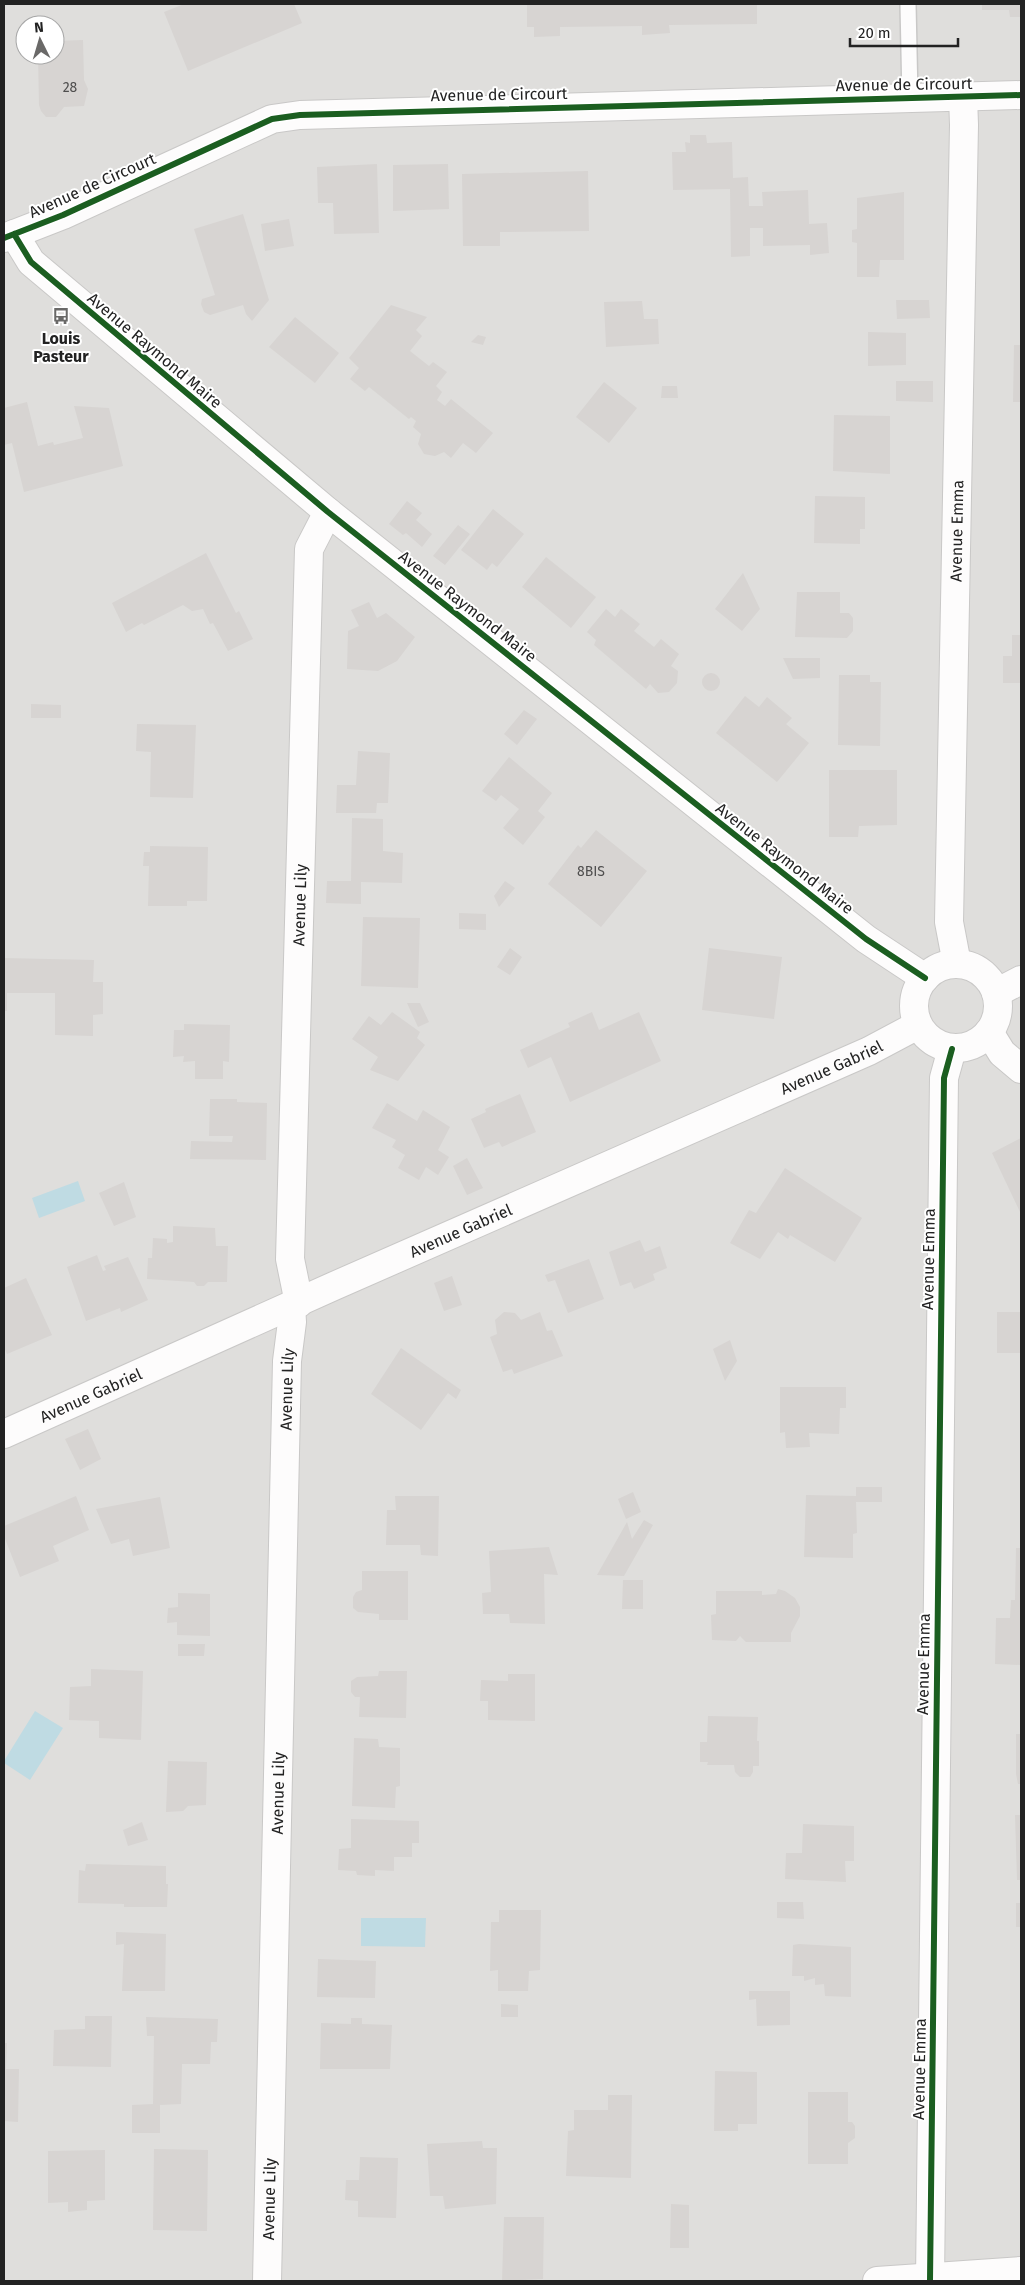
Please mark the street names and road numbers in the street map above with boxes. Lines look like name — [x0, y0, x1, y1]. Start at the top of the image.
street label: Avenue de Circourt — [835, 74, 973, 95]
street label: Avenue de Circourt — [430, 84, 568, 105]
street label: Avenue de Circourt — [26, 149, 159, 222]
street label: Avenue Raymond Maire — [84, 289, 226, 412]
street label: Avenue Emma — [946, 480, 967, 582]
street label: Avenue Raymond Maire — [395, 547, 540, 666]
street label: Avenue Raymond Maire — [712, 799, 857, 918]
street label: Avenue Lily — [289, 864, 311, 946]
street label: Avenue Gabriel — [778, 1036, 886, 1099]
street label: Avenue Gabriel — [407, 1200, 515, 1262]
street label: Avenue Emma — [918, 1208, 939, 1310]
street label: Avenue Lily — [276, 1347, 299, 1431]
street label: Avenue Gabriel — [37, 1364, 145, 1427]
street label: Avenue Emma — [913, 1613, 934, 1715]
street label: Avenue Lily — [268, 1752, 289, 1834]
street label: Avenue Emma — [909, 2018, 930, 2120]
street label: Avenue Lily — [259, 2158, 280, 2240]

